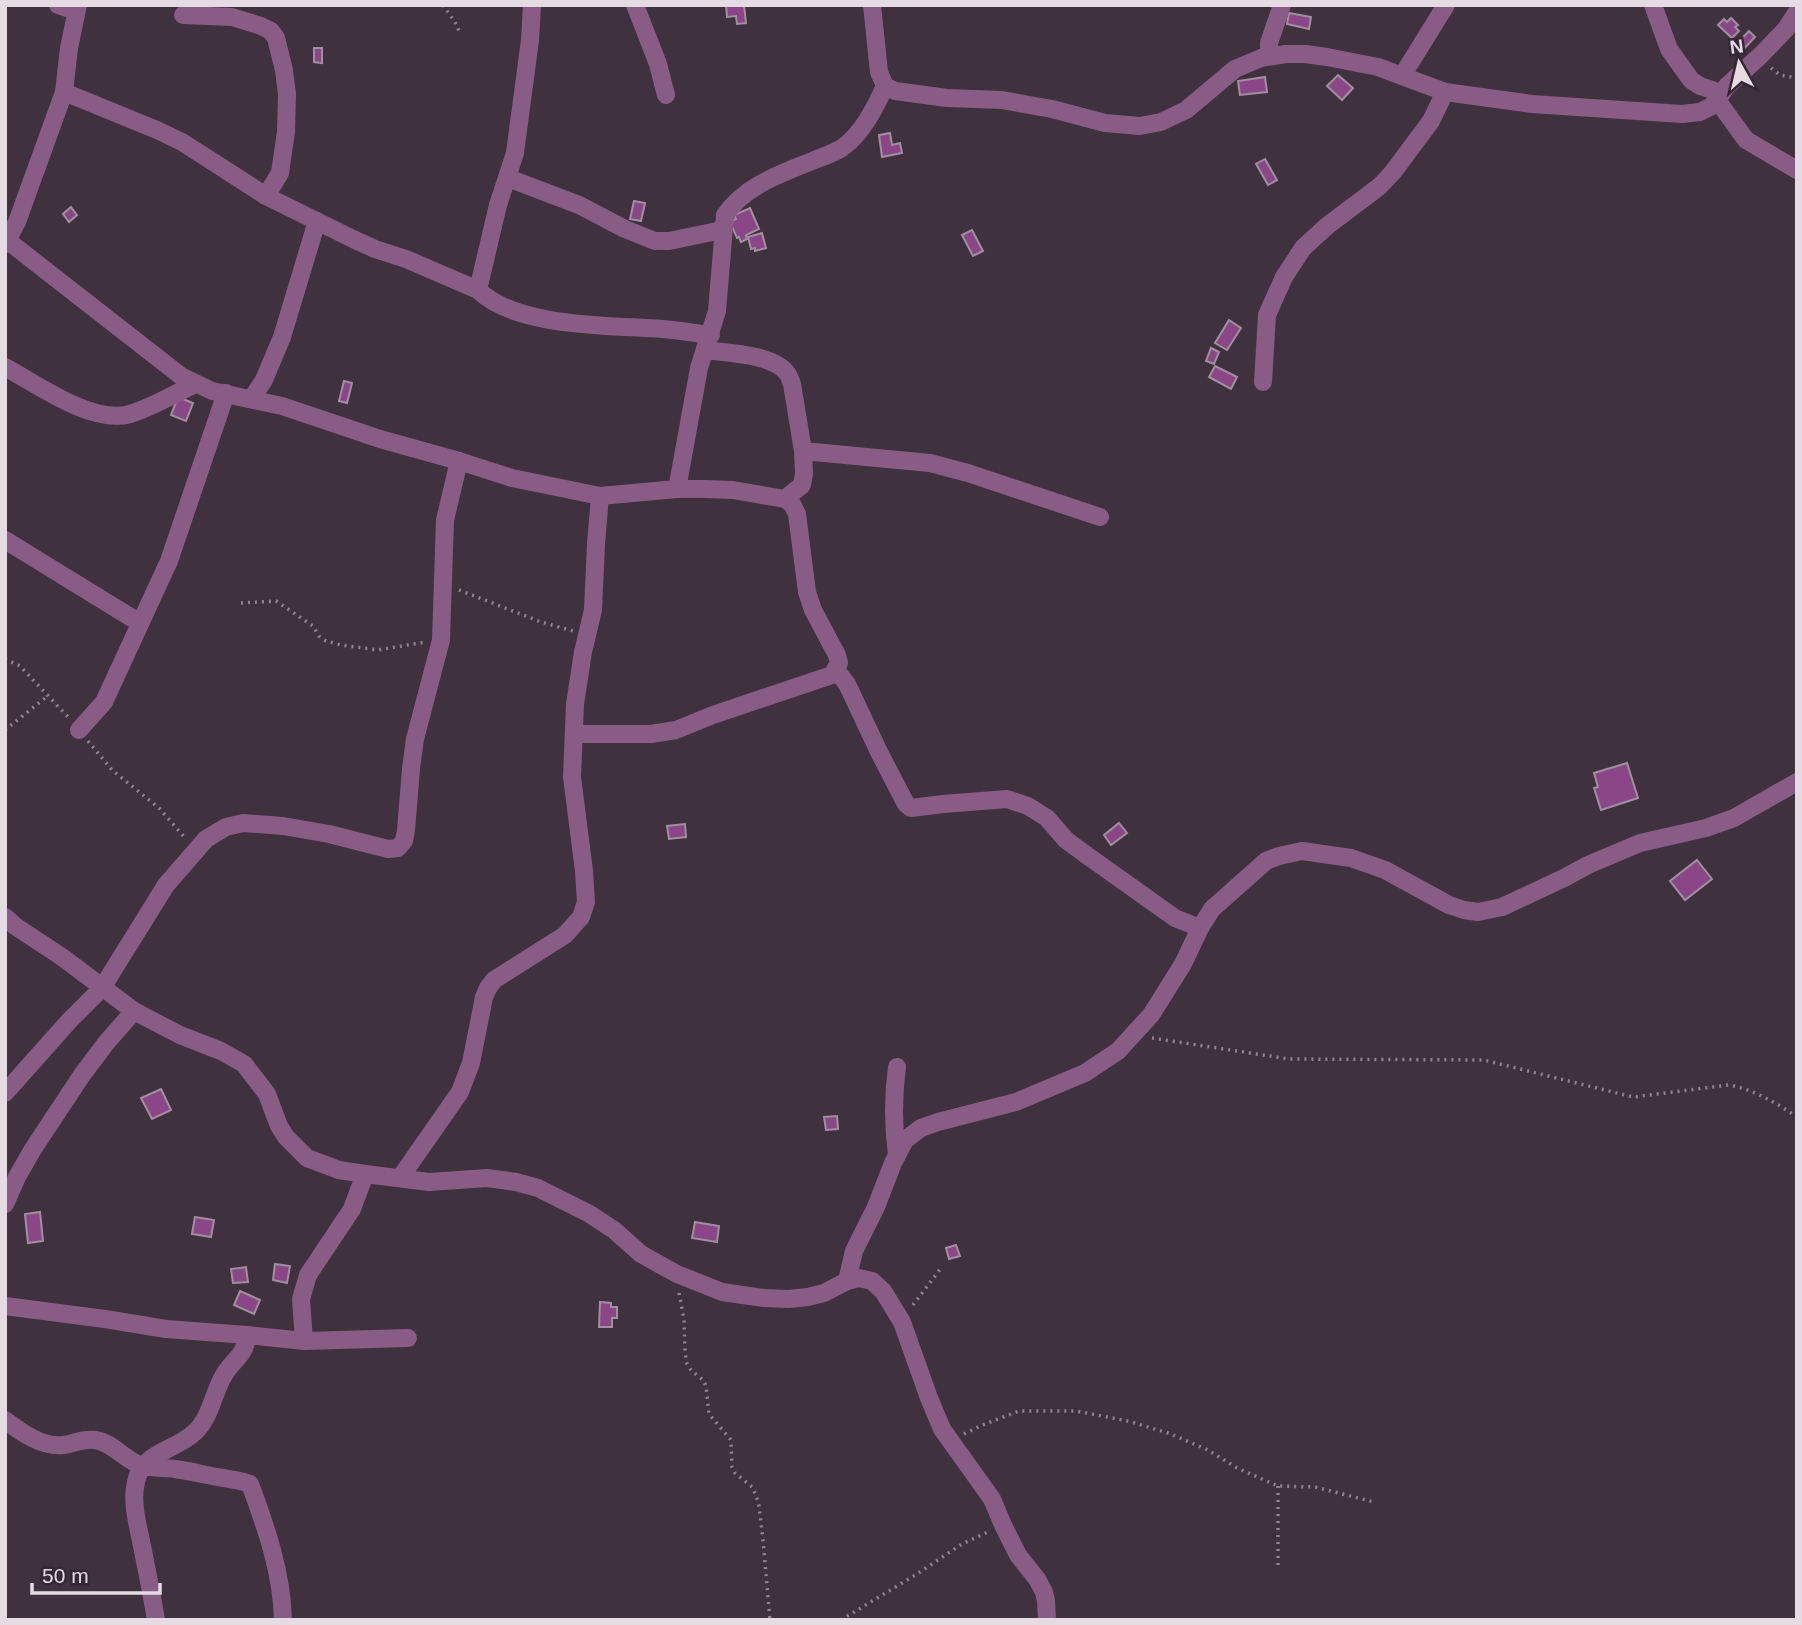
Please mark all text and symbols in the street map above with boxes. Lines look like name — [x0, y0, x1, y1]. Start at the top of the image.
north arrow — [1704, 28, 1774, 98]
text: N — [1728, 35, 1745, 58]
scale bar — [32, 1552, 159, 1596]
text: 50 m — [42, 1564, 89, 1587]

